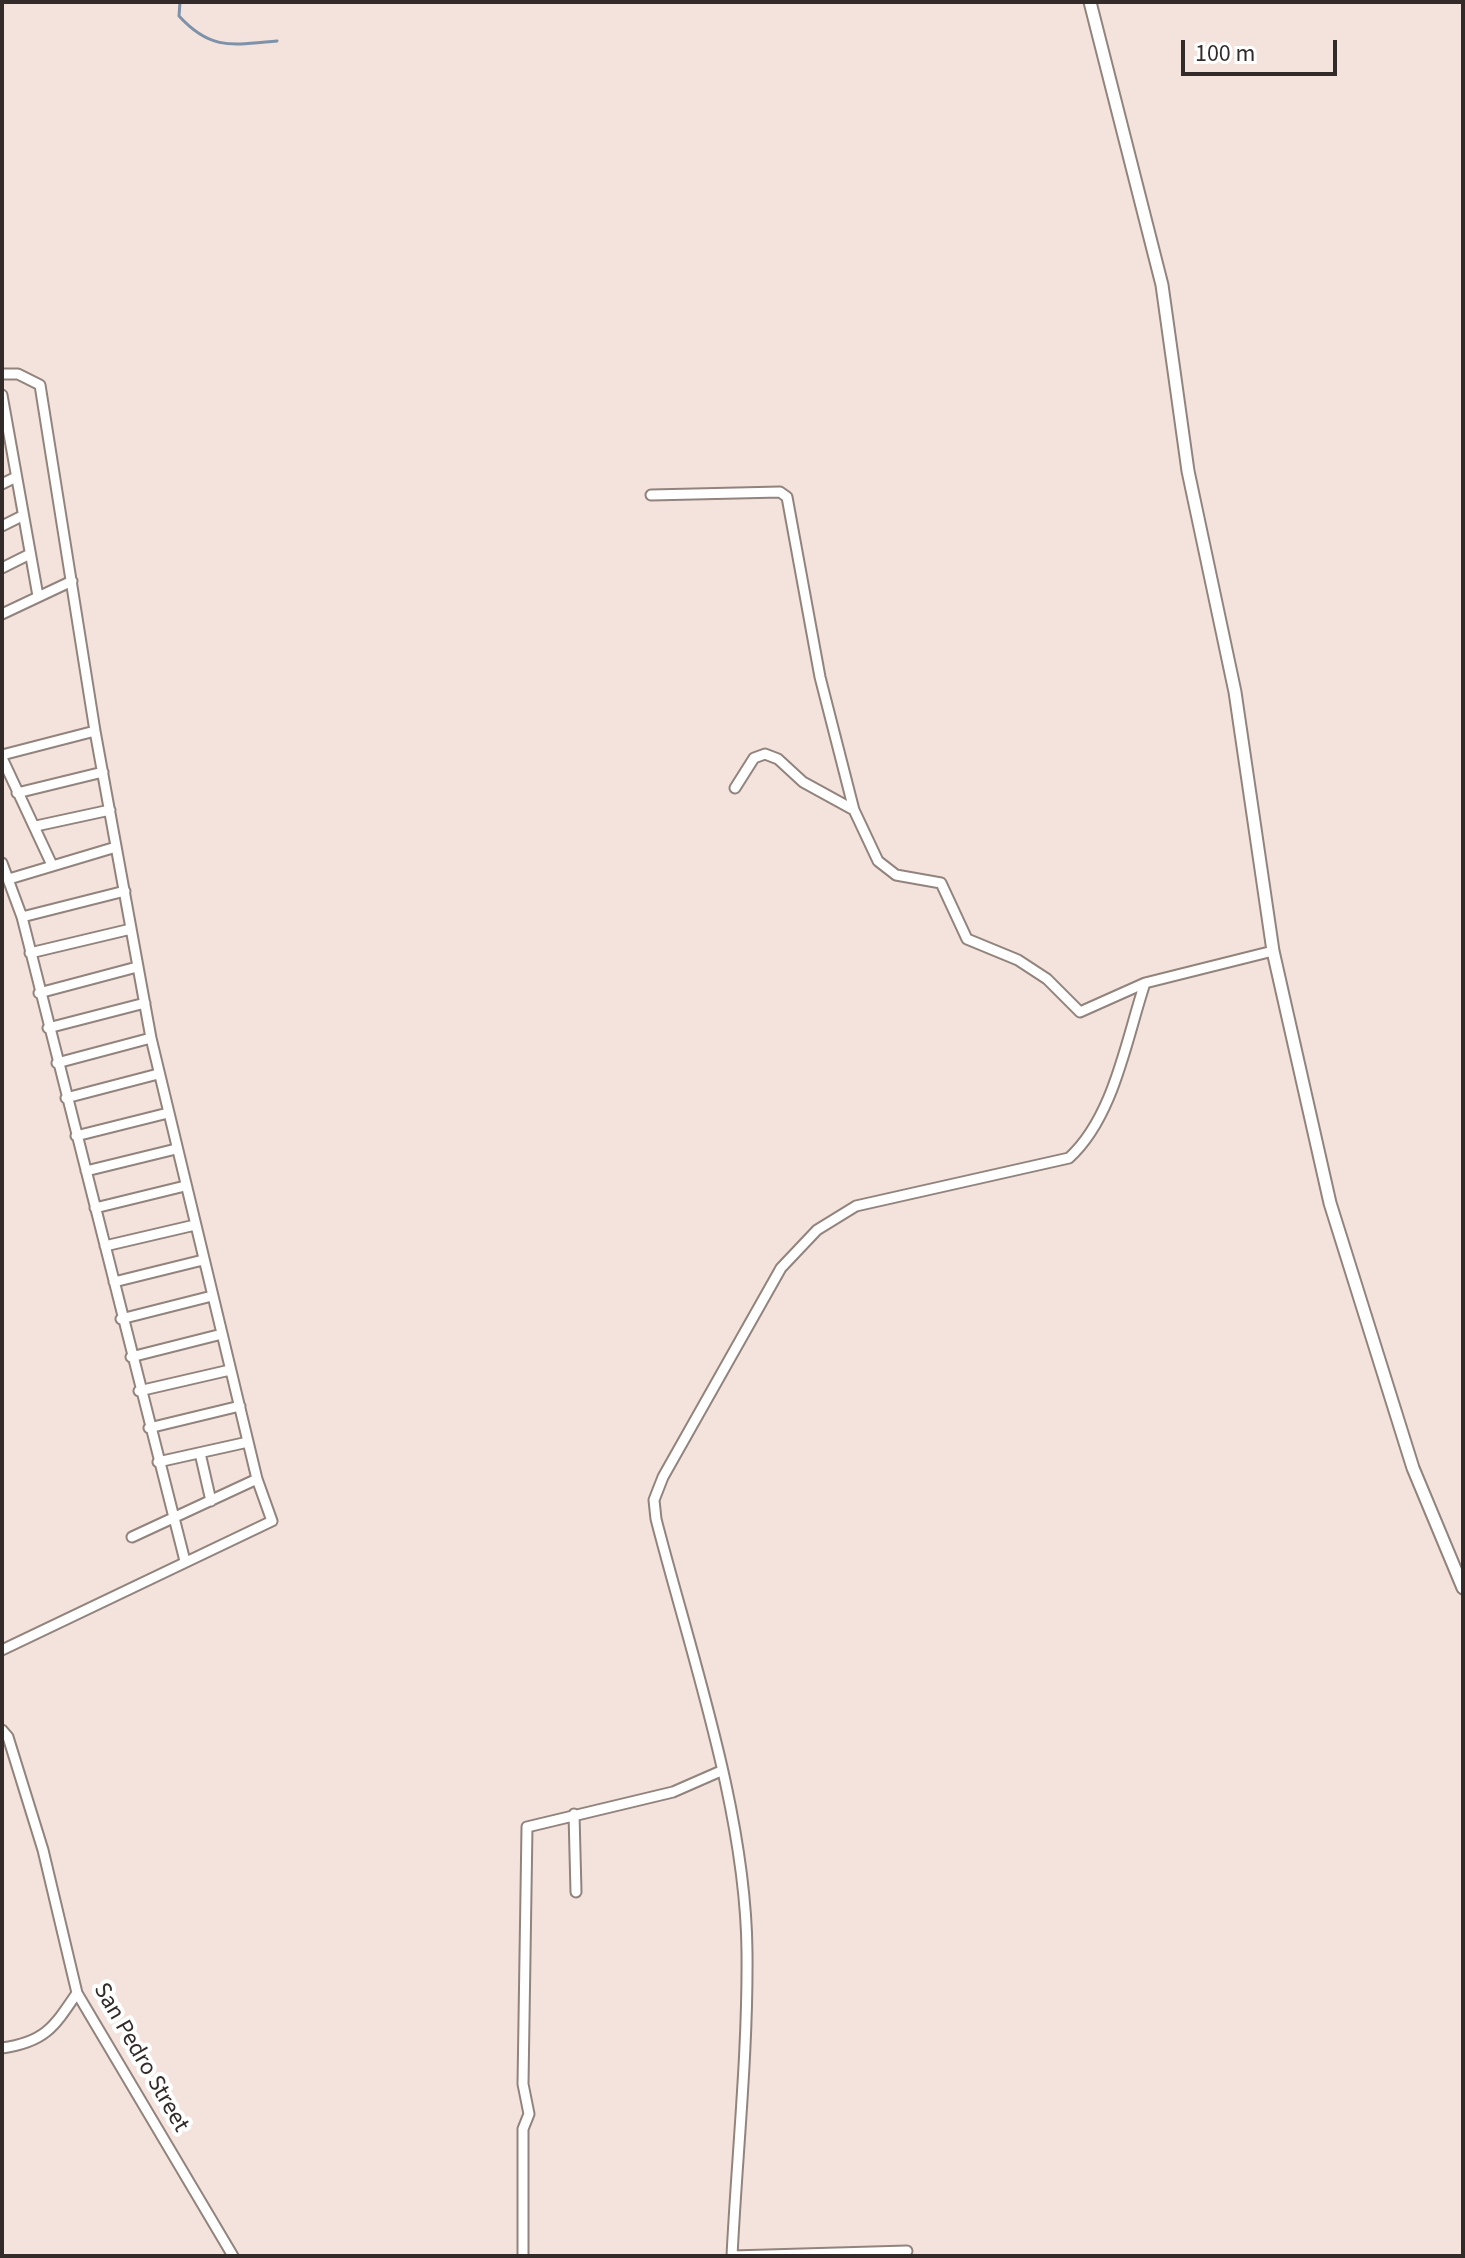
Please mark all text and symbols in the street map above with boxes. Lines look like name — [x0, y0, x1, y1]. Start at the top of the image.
scale bar — [1185, 24, 1341, 74]
text: 100 m — [1195, 36, 1255, 71]
street label: San Pedro Street — [86, 1978, 194, 2138]

